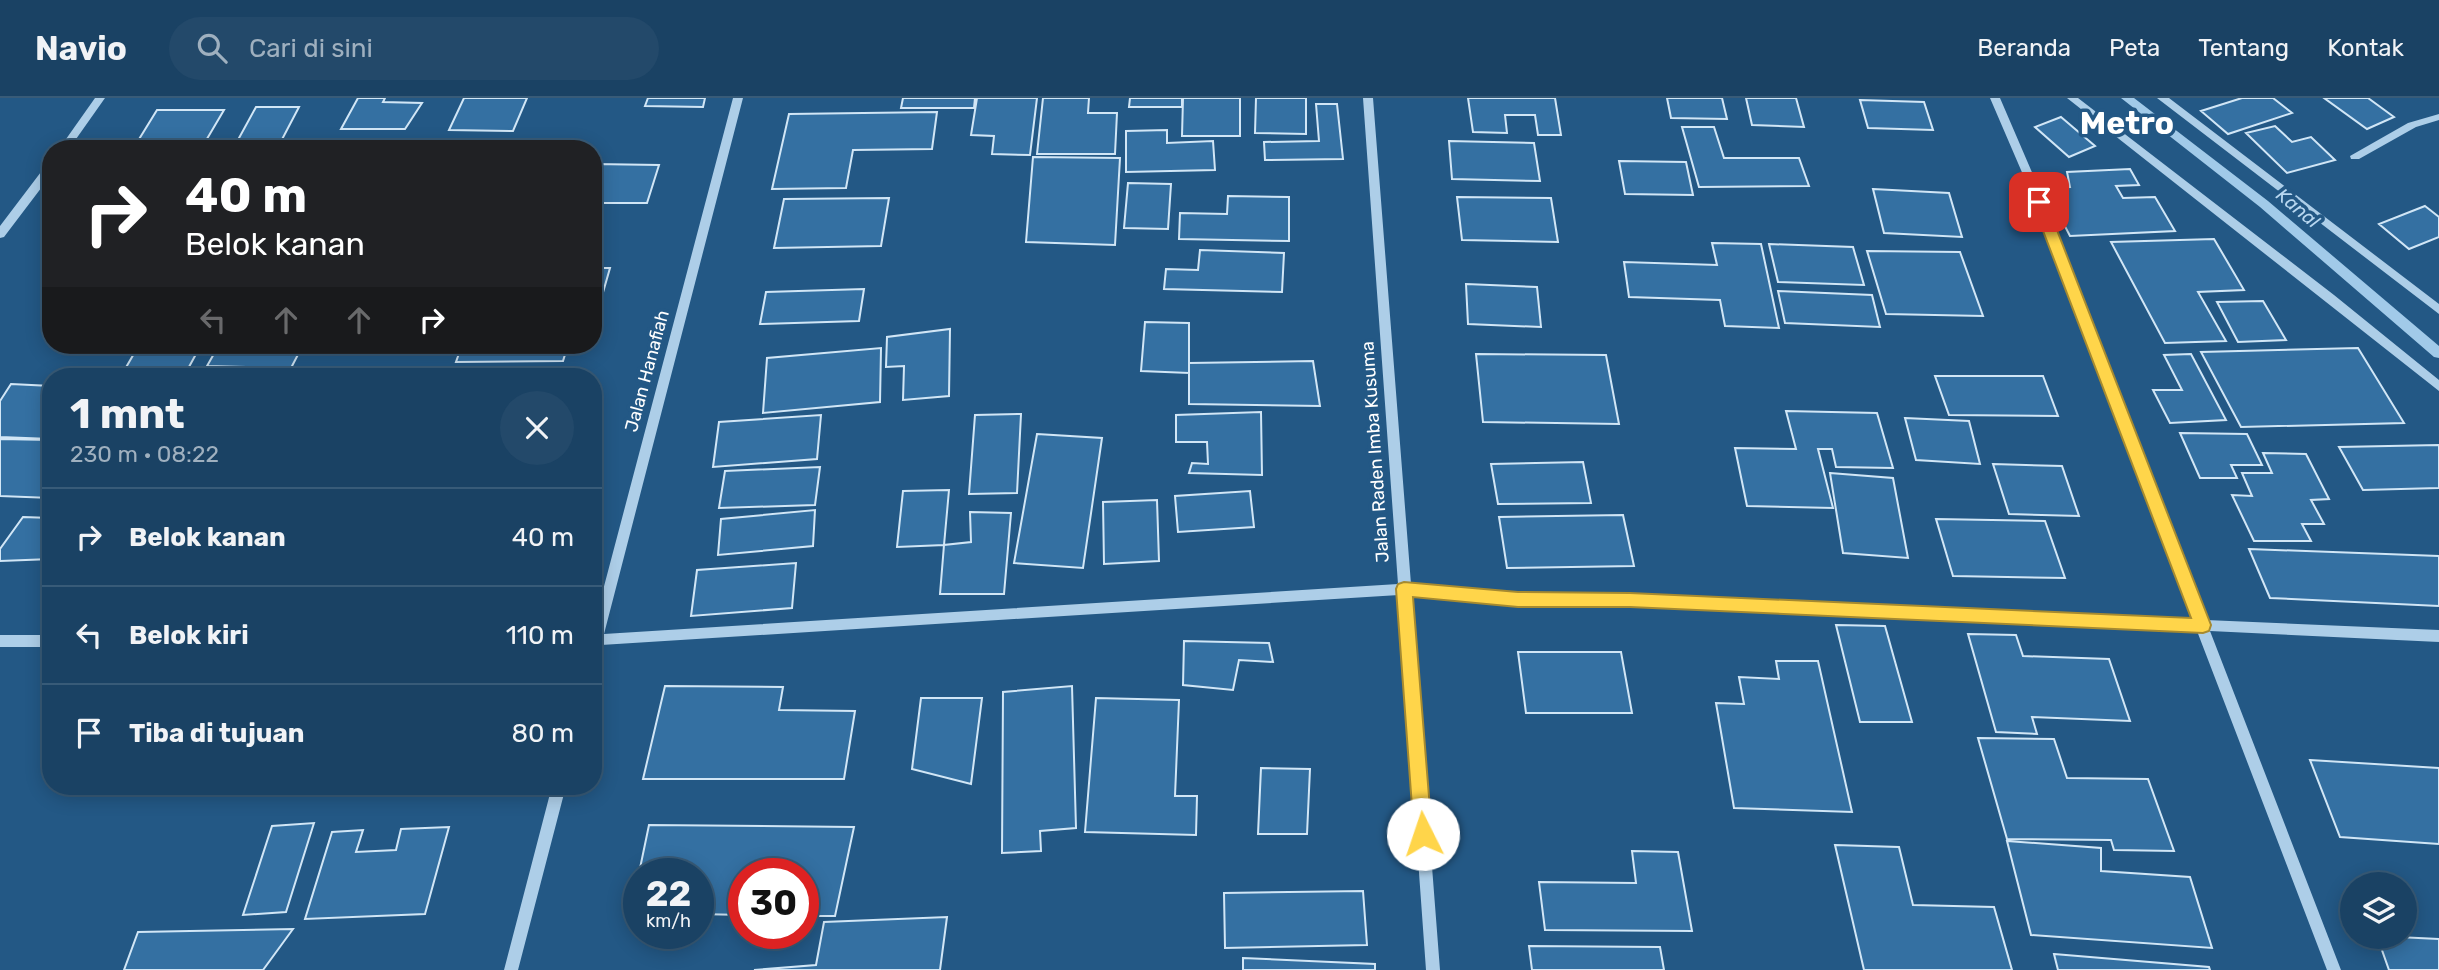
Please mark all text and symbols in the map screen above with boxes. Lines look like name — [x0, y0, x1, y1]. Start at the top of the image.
search box — [169, 17, 659, 80]
text: Navio — [35, 29, 127, 68]
icon: search — [193, 29, 231, 67]
text: Cari di sini — [249, 33, 373, 64]
text: Beranda — [1977, 34, 2071, 62]
text: Peta — [2109, 34, 2160, 62]
text: Tentang — [2198, 34, 2289, 62]
text: Kontak — [2327, 34, 2404, 62]
district label: Metro — [2080, 104, 2174, 142]
text: 40 m — [185, 166, 307, 224]
icon: right — [70, 168, 161, 259]
pin — [2009, 172, 2069, 232]
icon: arrive — [2020, 183, 2058, 221]
water label: Kanal — [2272, 183, 2325, 233]
text: Belok kanan — [185, 225, 365, 263]
icon: left — [194, 301, 232, 339]
icon: ahead — [267, 301, 305, 339]
icon: ahead — [340, 301, 378, 339]
icon: right — [413, 301, 451, 339]
street label: Jalan Hanafiah — [620, 308, 674, 434]
street label: Jalan Raden Imba Kusuma — [1356, 341, 1394, 563]
text: 1 mnt — [70, 389, 185, 439]
button: close — [500, 391, 574, 465]
text: 230 m · 08:22 — [70, 440, 219, 468]
icon: right — [70, 518, 108, 556]
text: Belok kanan — [129, 522, 286, 553]
text: 40 m — [512, 522, 574, 553]
icon: left — [70, 616, 108, 654]
text: Belok kiri — [129, 620, 249, 651]
text: 110 m — [506, 620, 574, 651]
icon: arrive — [70, 714, 108, 752]
text: Tiba di tujuan — [129, 718, 304, 749]
text: 80 m — [511, 718, 574, 749]
position arrow — [1386, 797, 1460, 871]
speed limit sign: 30 — [728, 858, 819, 949]
map controls — [2340, 872, 2417, 949]
button: layers — [2340, 872, 2417, 949]
text: 22 — [646, 873, 691, 915]
text: km/h — [646, 910, 691, 932]

